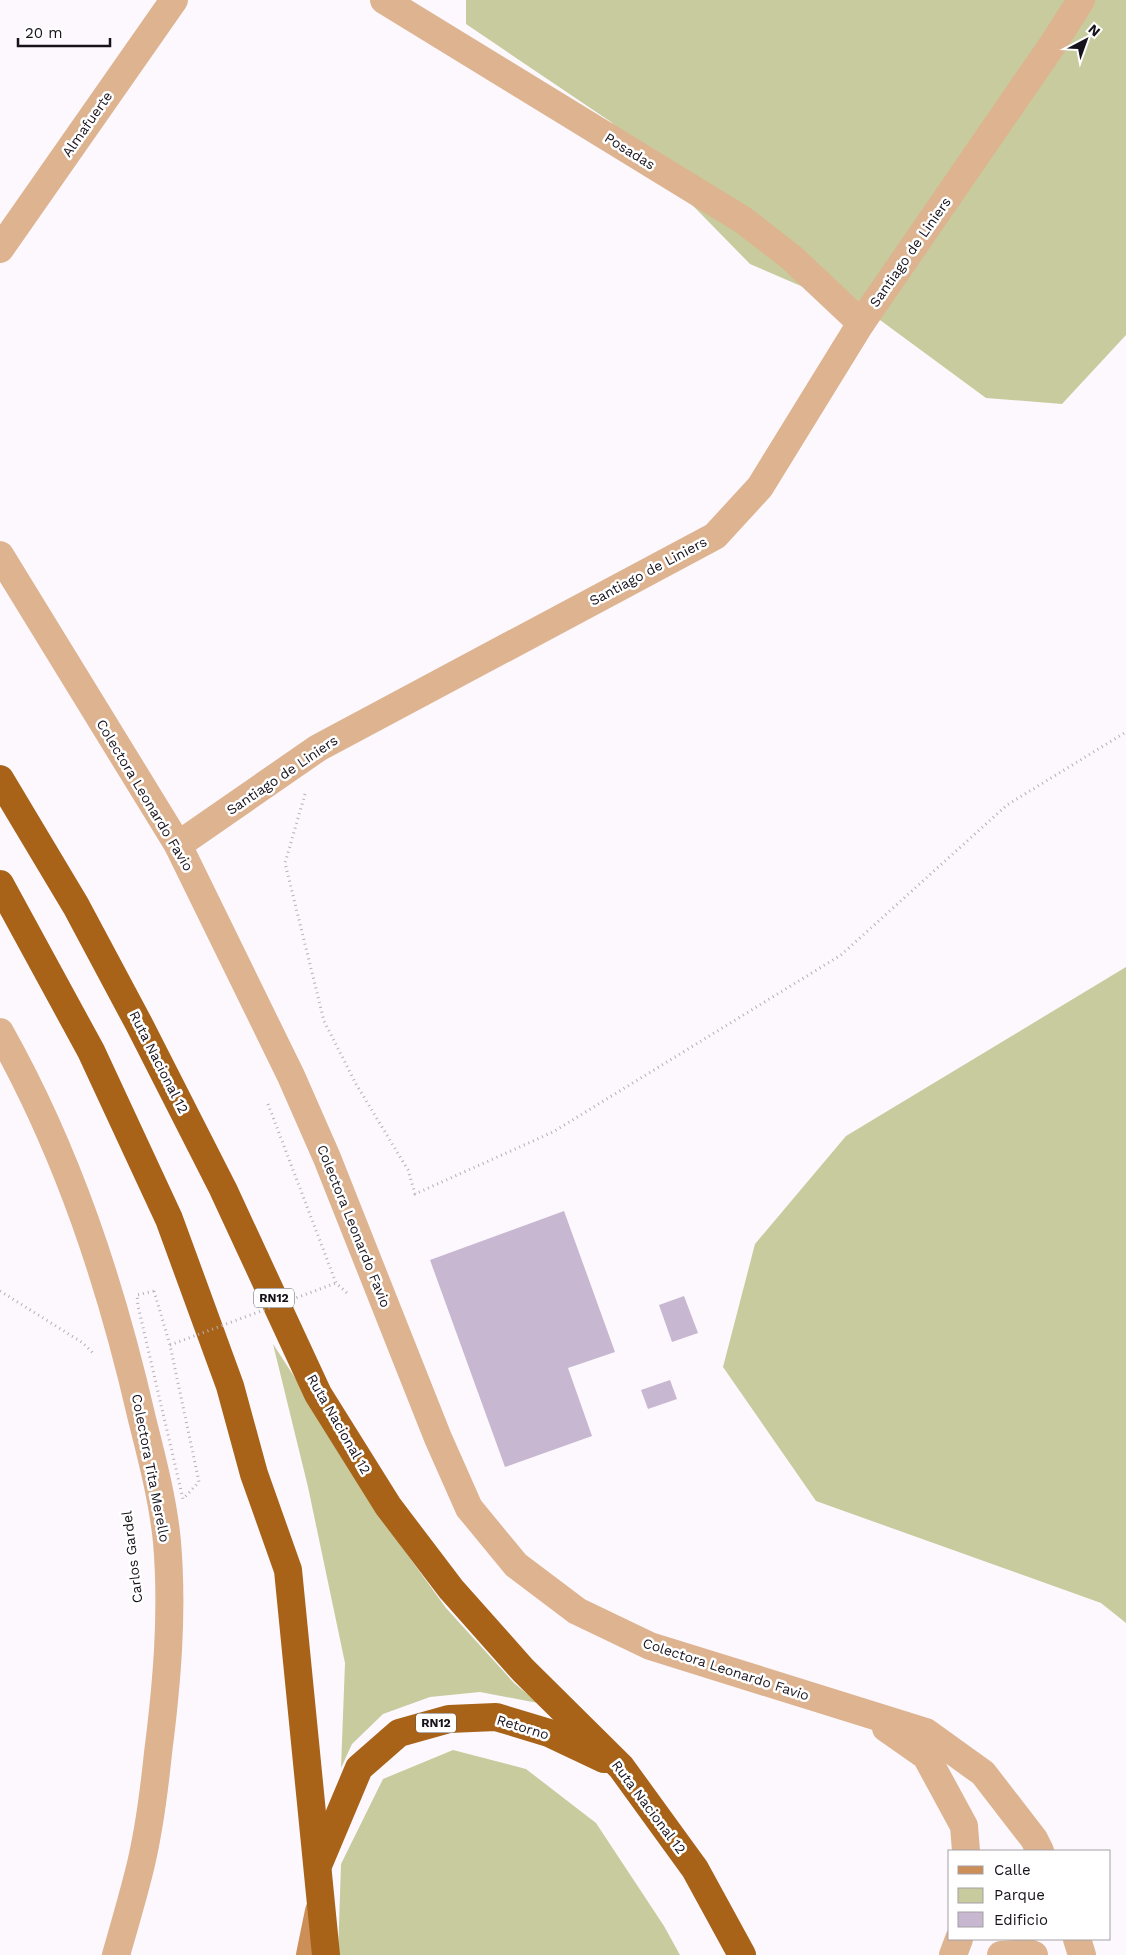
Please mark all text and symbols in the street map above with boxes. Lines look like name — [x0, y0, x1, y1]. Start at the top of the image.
scale bar — [18, 15, 110, 47]
north arrow — [1061, 15, 1111, 65]
text: N — [1085, 21, 1104, 40]
text: 20 m — [25, 24, 63, 42]
street label: Almafuerte — [59, 88, 115, 160]
street label: Posadas — [602, 129, 658, 173]
street label: Santiago de Liniers — [866, 194, 954, 310]
street label: Santiago de Liniers — [587, 533, 709, 609]
street label: Colectora Leonardo Favio — [93, 716, 197, 874]
street label: Santiago de Liniers — [223, 732, 341, 818]
street label: Ruta Nacional 12 — [126, 1008, 192, 1116]
street label: Colectora Leonardo Favio — [314, 1142, 394, 1310]
road number: RN12 — [254, 1289, 294, 1308]
street label: Ruta Nacional 12 — [304, 1371, 374, 1477]
street label: Colectora Tita Merello — [129, 1393, 173, 1543]
street label: Carlos Gardel — [118, 1509, 146, 1604]
street label: Colectora Leonardo Favio — [641, 1635, 811, 1703]
street label: Retorno — [495, 1711, 551, 1743]
road number: RN12 — [416, 1714, 456, 1732]
street label: Ruta Nacional 12 — [609, 1757, 689, 1857]
legend — [948, 1850, 1111, 1940]
text: Calle — [994, 1861, 1031, 1879]
text: Parque — [994, 1886, 1045, 1904]
text: Edificio — [994, 1911, 1048, 1929]

